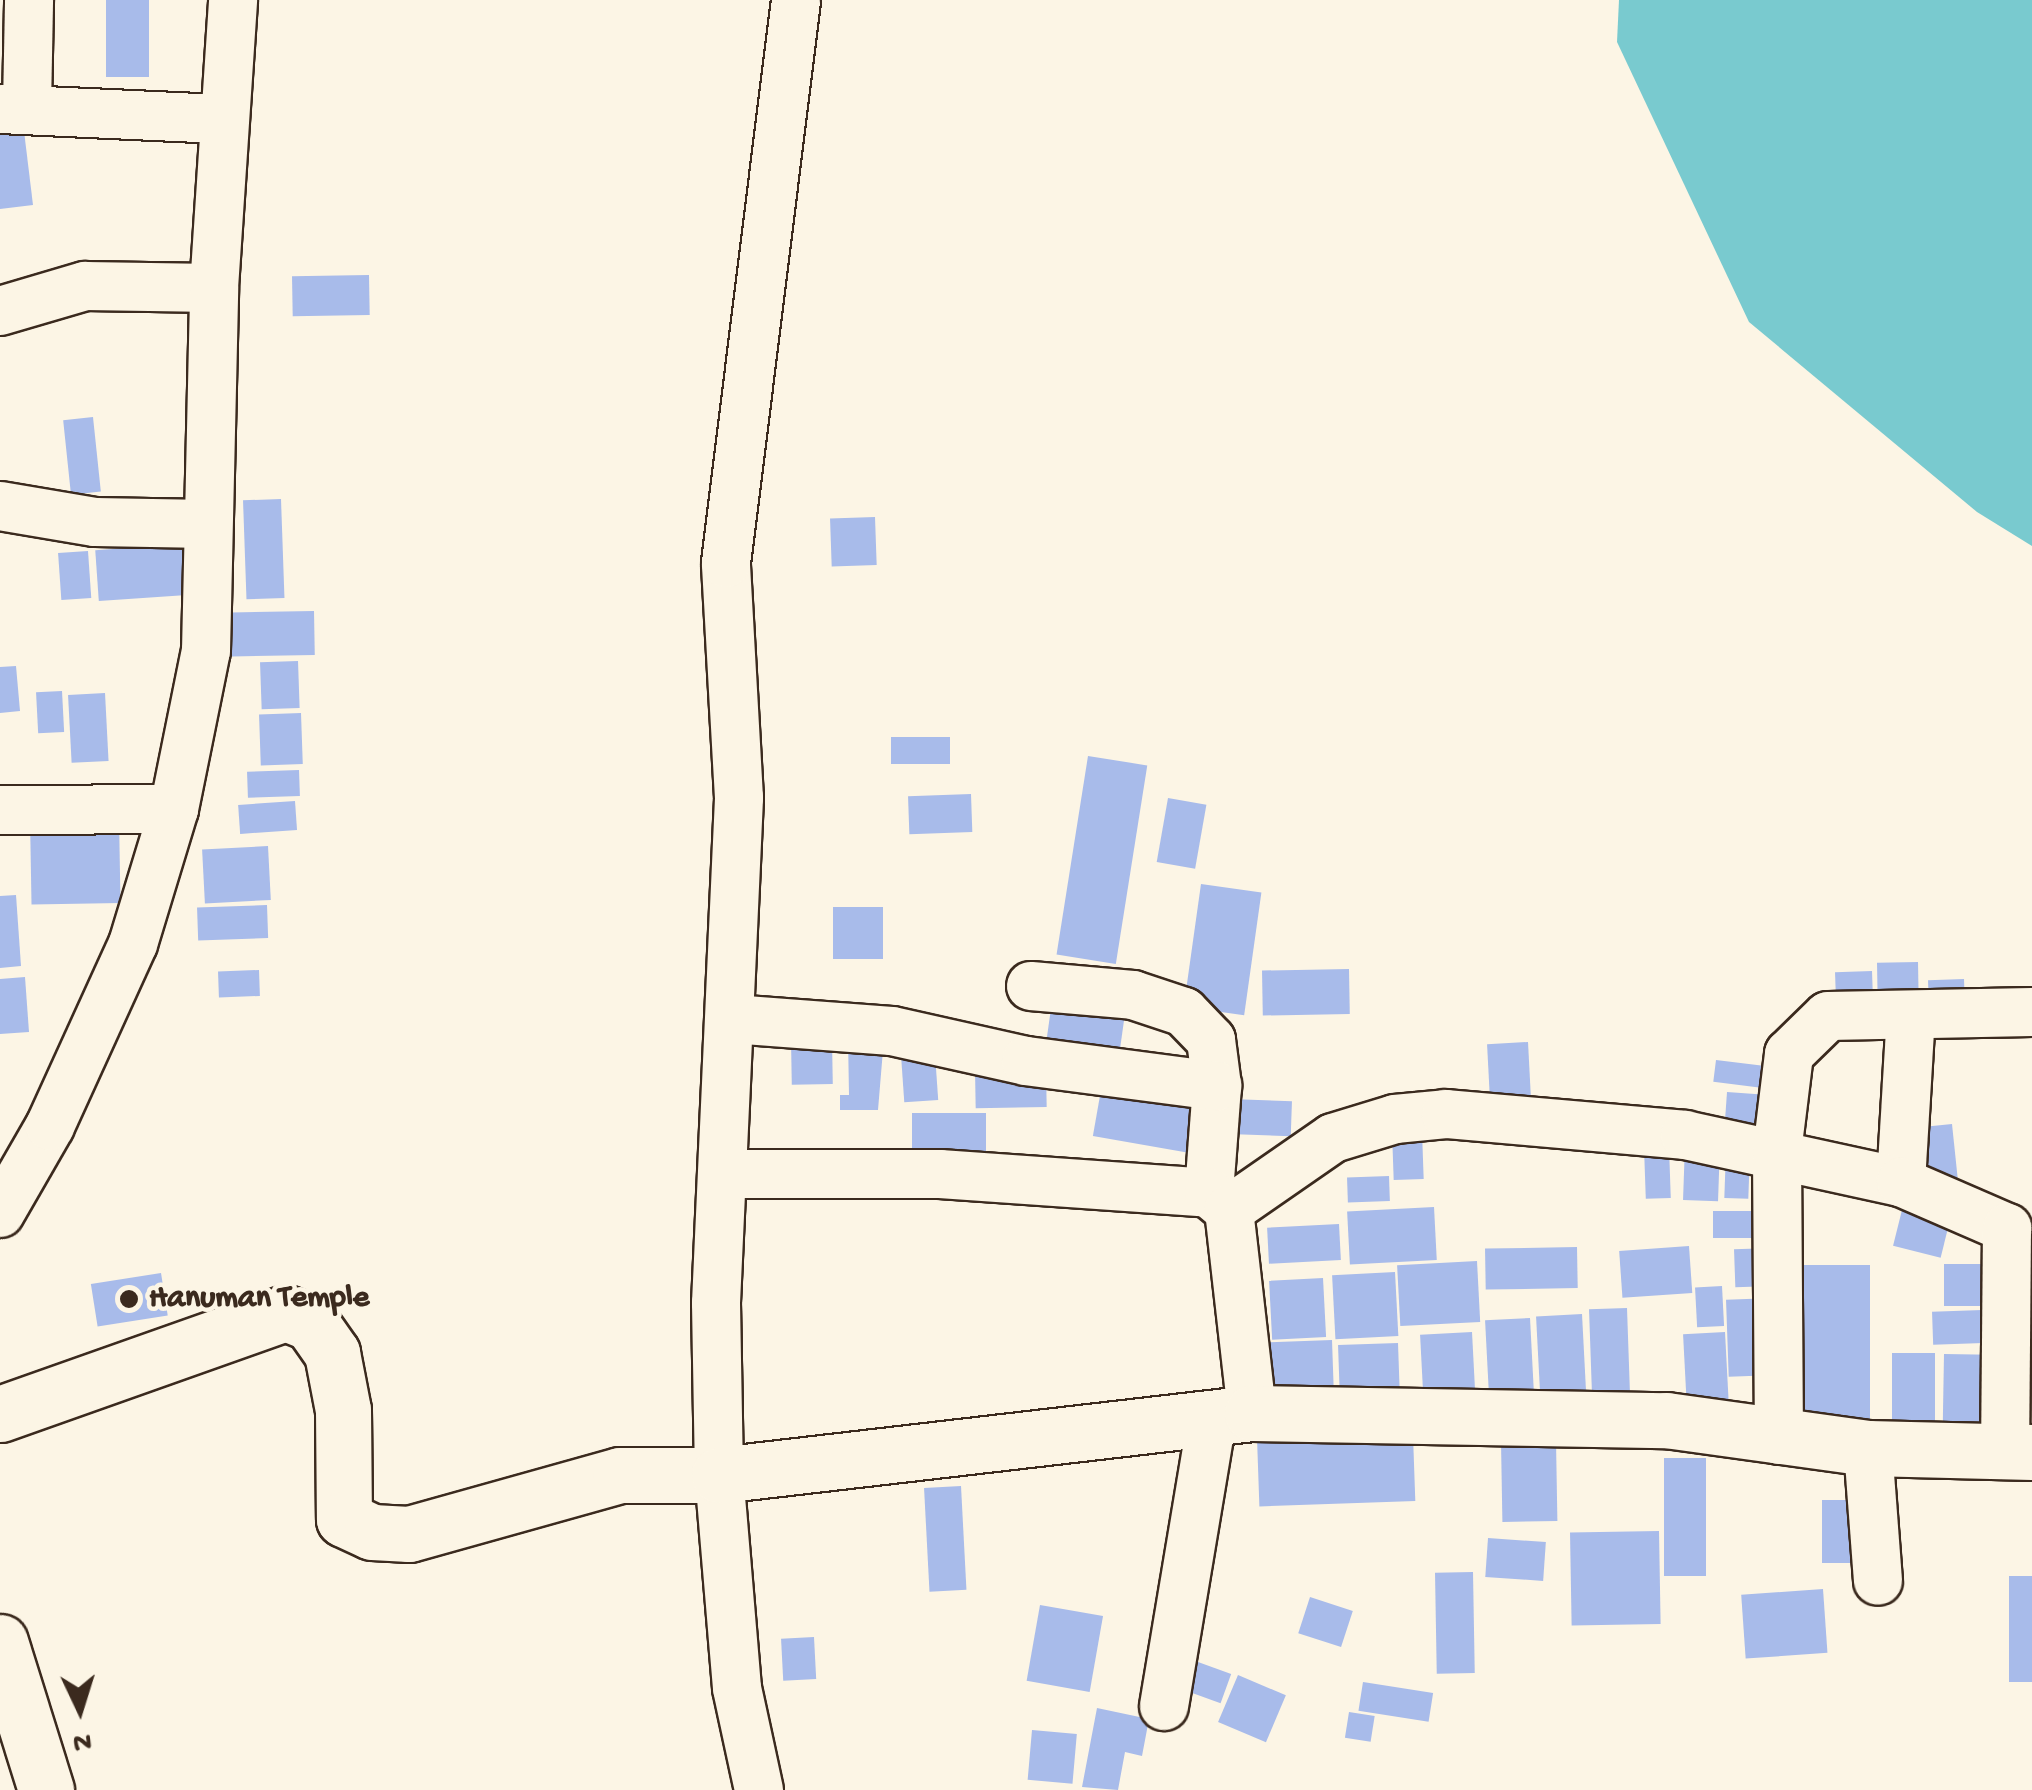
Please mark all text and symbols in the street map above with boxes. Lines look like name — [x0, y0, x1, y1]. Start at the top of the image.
place label: Hanuman Temple — [149, 1280, 369, 1318]
marker: Hanuman Temple — [118, 1288, 140, 1310]
north arrow — [30, 1660, 130, 1760]
text: N — [72, 1723, 92, 1758]

